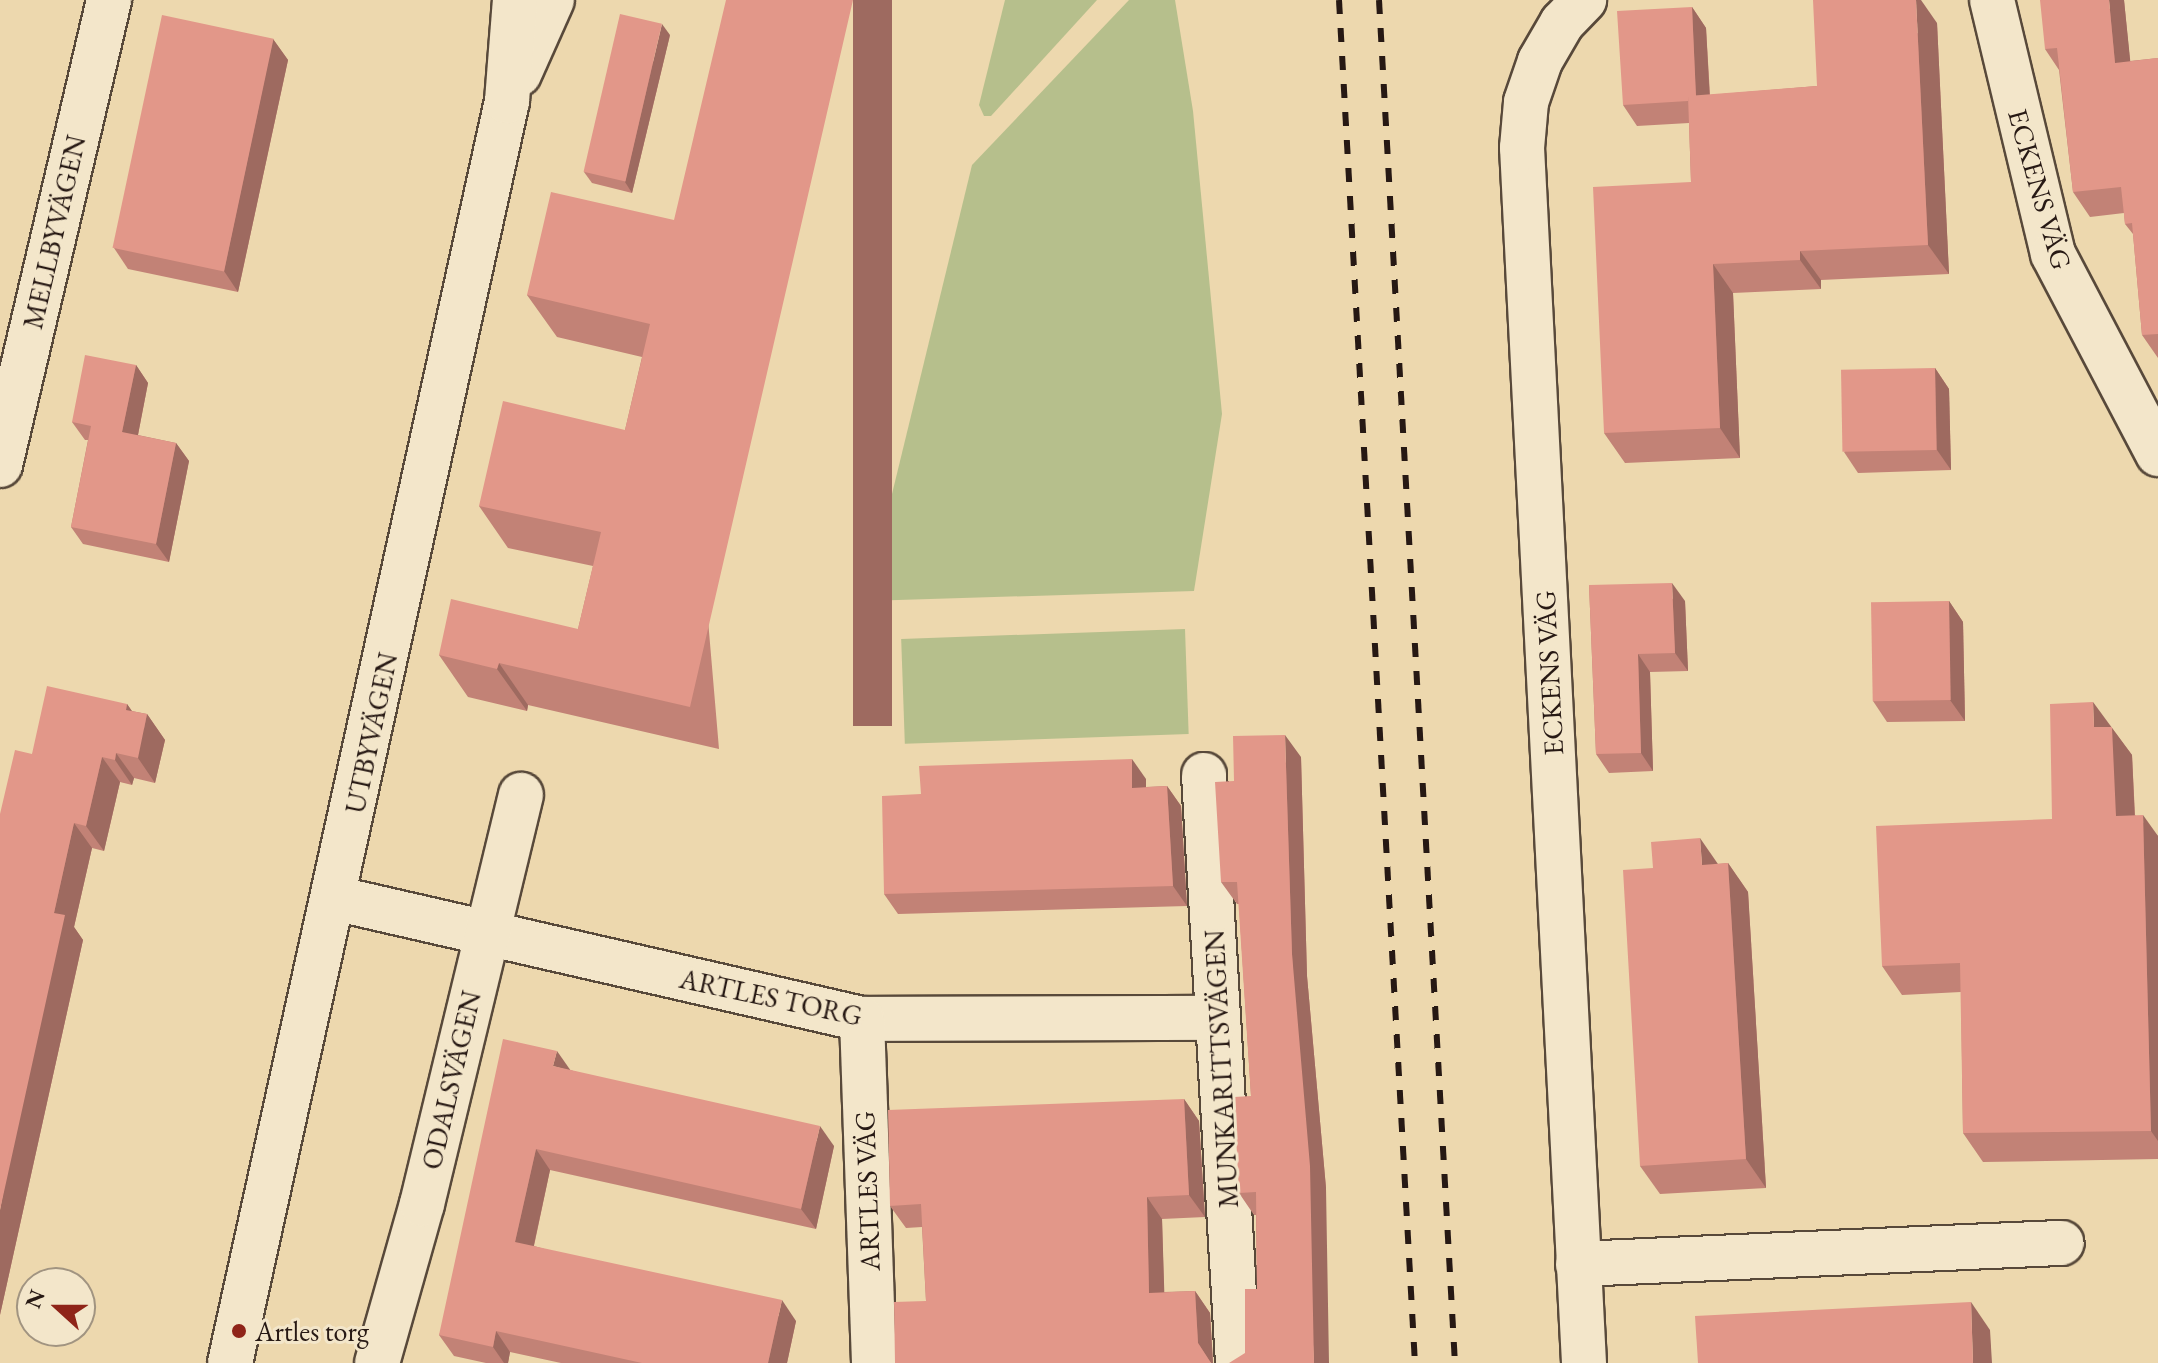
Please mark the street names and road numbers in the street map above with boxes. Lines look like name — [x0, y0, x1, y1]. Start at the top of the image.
street label: ECKENS VÄG — [2001, 105, 2079, 273]
street label: MELLBYVÄGEN — [15, 132, 93, 332]
street label: ECKENS VÄG — [1528, 590, 1570, 756]
street label: UTBYVÄGEN — [338, 650, 404, 816]
street label: MUNKARITTSVÄGEN — [1197, 929, 1245, 1209]
street label: ARTLES TORG — [677, 961, 865, 1033]
street label: ODALSVÄGEN — [414, 987, 488, 1173]
street label: ARTLES VÄG — [847, 1110, 887, 1272]

